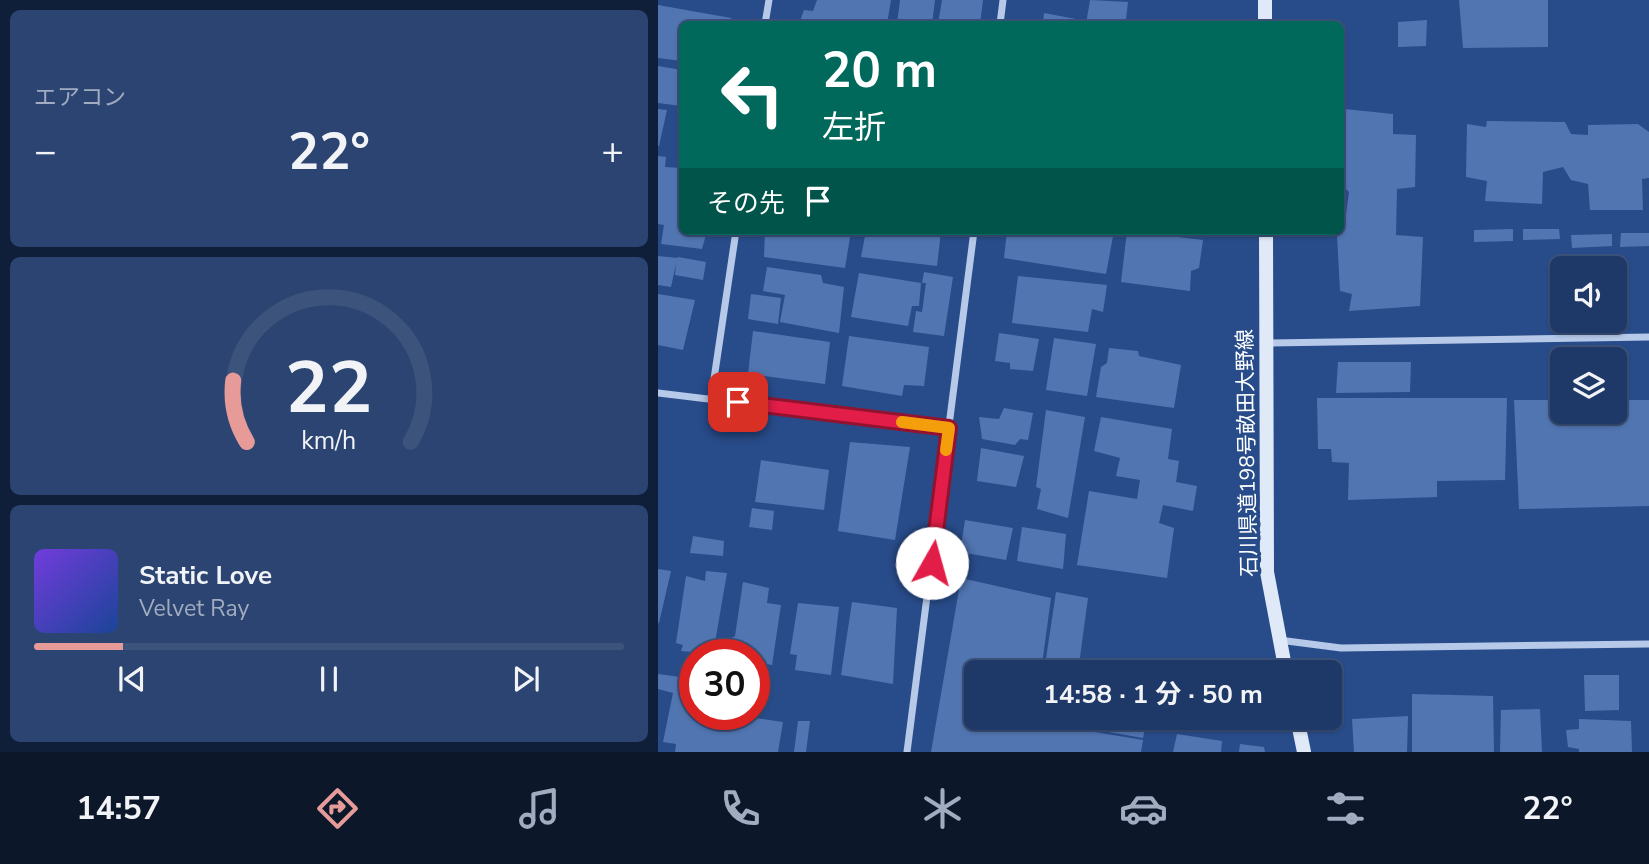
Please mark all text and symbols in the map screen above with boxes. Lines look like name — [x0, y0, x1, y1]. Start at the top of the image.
text: 20 m — [822, 37, 937, 104]
icon: left — [707, 49, 798, 140]
text: エアコン — [34, 82, 126, 113]
text: 左折 — [822, 106, 886, 149]
text: 22° — [288, 116, 370, 187]
text: − — [34, 126, 57, 177]
text: + — [601, 126, 624, 177]
icon: arrive — [799, 182, 837, 220]
text: その先 — [707, 186, 785, 221]
map controls — [1550, 256, 1627, 424]
button: sound — [1550, 256, 1627, 333]
street label: 石川県道198号畝田大野線 — [1231, 329, 1263, 577]
text: 22 — [285, 338, 373, 438]
button: layers — [1550, 347, 1627, 424]
pin — [708, 372, 768, 432]
icon: arrive — [719, 383, 757, 421]
text: km/h — [301, 424, 357, 458]
position arrow — [895, 526, 969, 600]
text: Static Love — [139, 558, 272, 593]
text: Velvet Ray — [139, 593, 249, 624]
speed limit sign: 30 — [679, 639, 770, 730]
icon: previous — [113, 660, 151, 698]
icon: pause — [310, 660, 348, 698]
icon: next — [507, 660, 545, 698]
text: 14:58 · 1 分 · 50 m — [1043, 677, 1263, 712]
icon: directions — [313, 784, 362, 833]
icon: music — [515, 784, 564, 833]
icon: phone — [716, 784, 765, 833]
icon: climate — [918, 784, 967, 833]
icon: car — [1119, 784, 1168, 833]
icon: filters — [1321, 784, 1370, 833]
text: 14:57 — [76, 787, 161, 830]
text: 22° — [1522, 787, 1573, 830]

